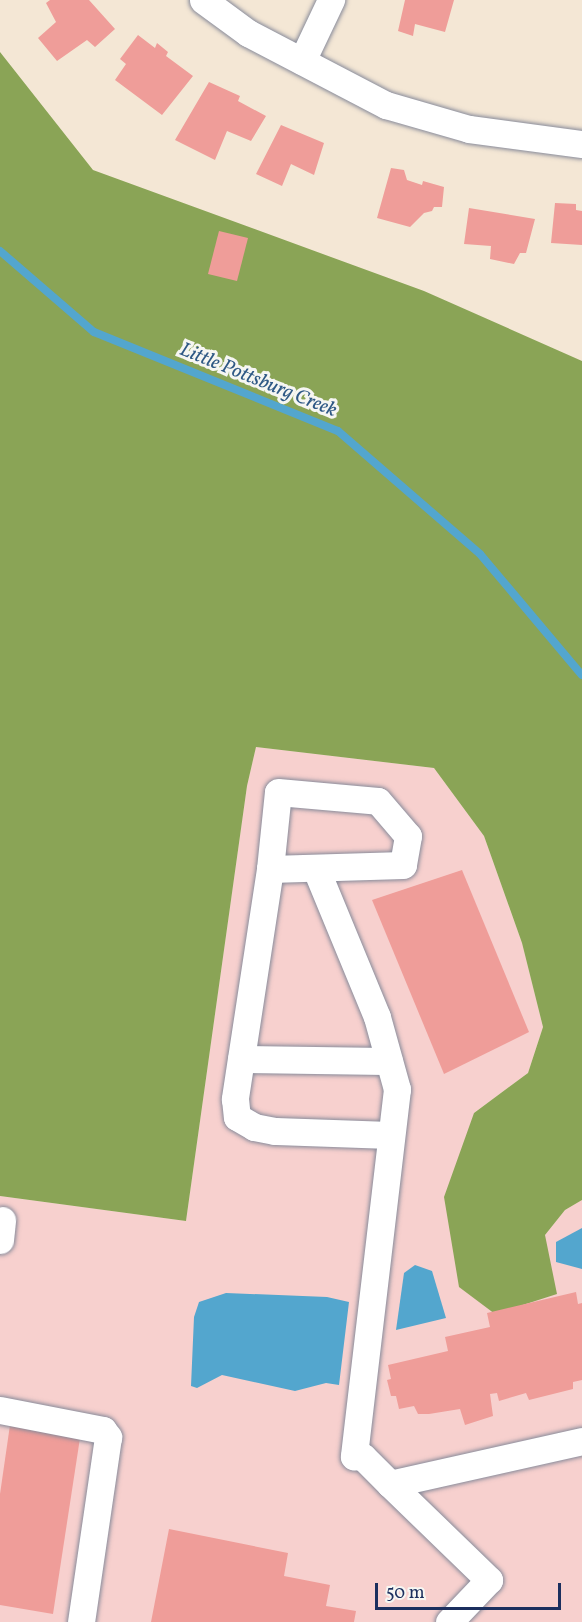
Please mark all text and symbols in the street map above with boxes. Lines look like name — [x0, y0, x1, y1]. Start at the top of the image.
water label: Little Pottsburg Creek — [176, 339, 340, 423]
scale bar — [378, 1571, 564, 1609]
text: 50 m — [386, 1581, 425, 1606]

